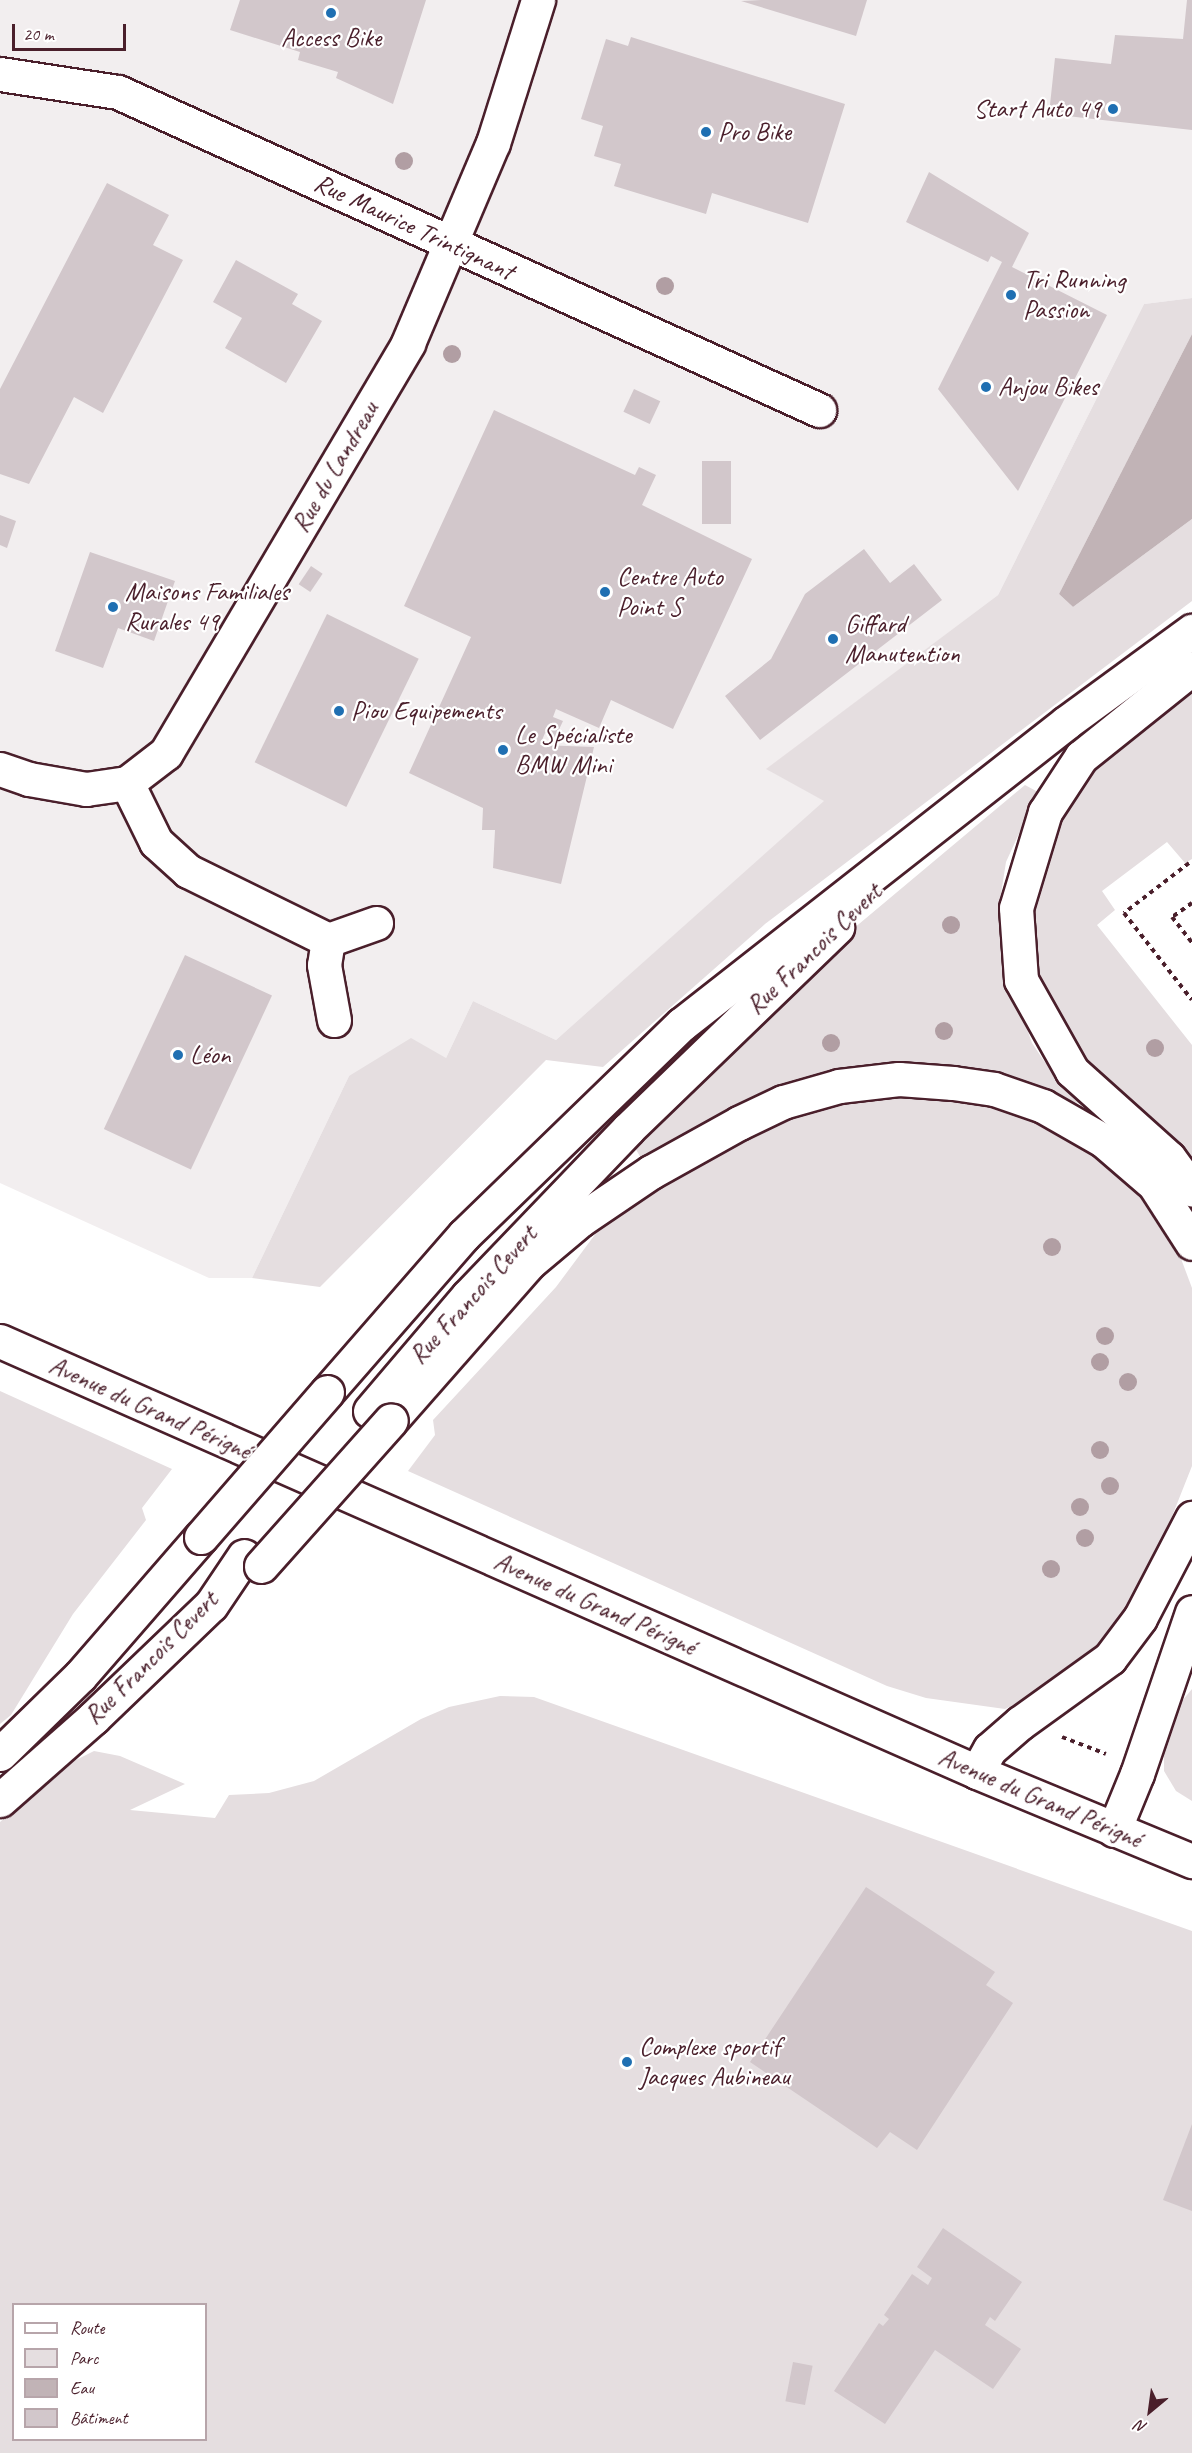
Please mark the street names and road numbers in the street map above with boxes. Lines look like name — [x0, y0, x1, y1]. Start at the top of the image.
street label: Rue Maurice Trintignant — [309, 167, 519, 287]
street label: Rue du Landreau — [285, 396, 385, 538]
street label: Rue Francois Cevert — [740, 877, 888, 1021]
street label: Rue Francois Cevert — [403, 1219, 543, 1371]
street label: Avenue du Grand Périgné — [44, 1349, 256, 1467]
street label: Avenue du Grand Périgné — [489, 1545, 701, 1663]
street label: Rue Francois Cevert — [78, 1585, 224, 1731]
street label: Avenue du Grand Périgné — [934, 1741, 1146, 1855]

